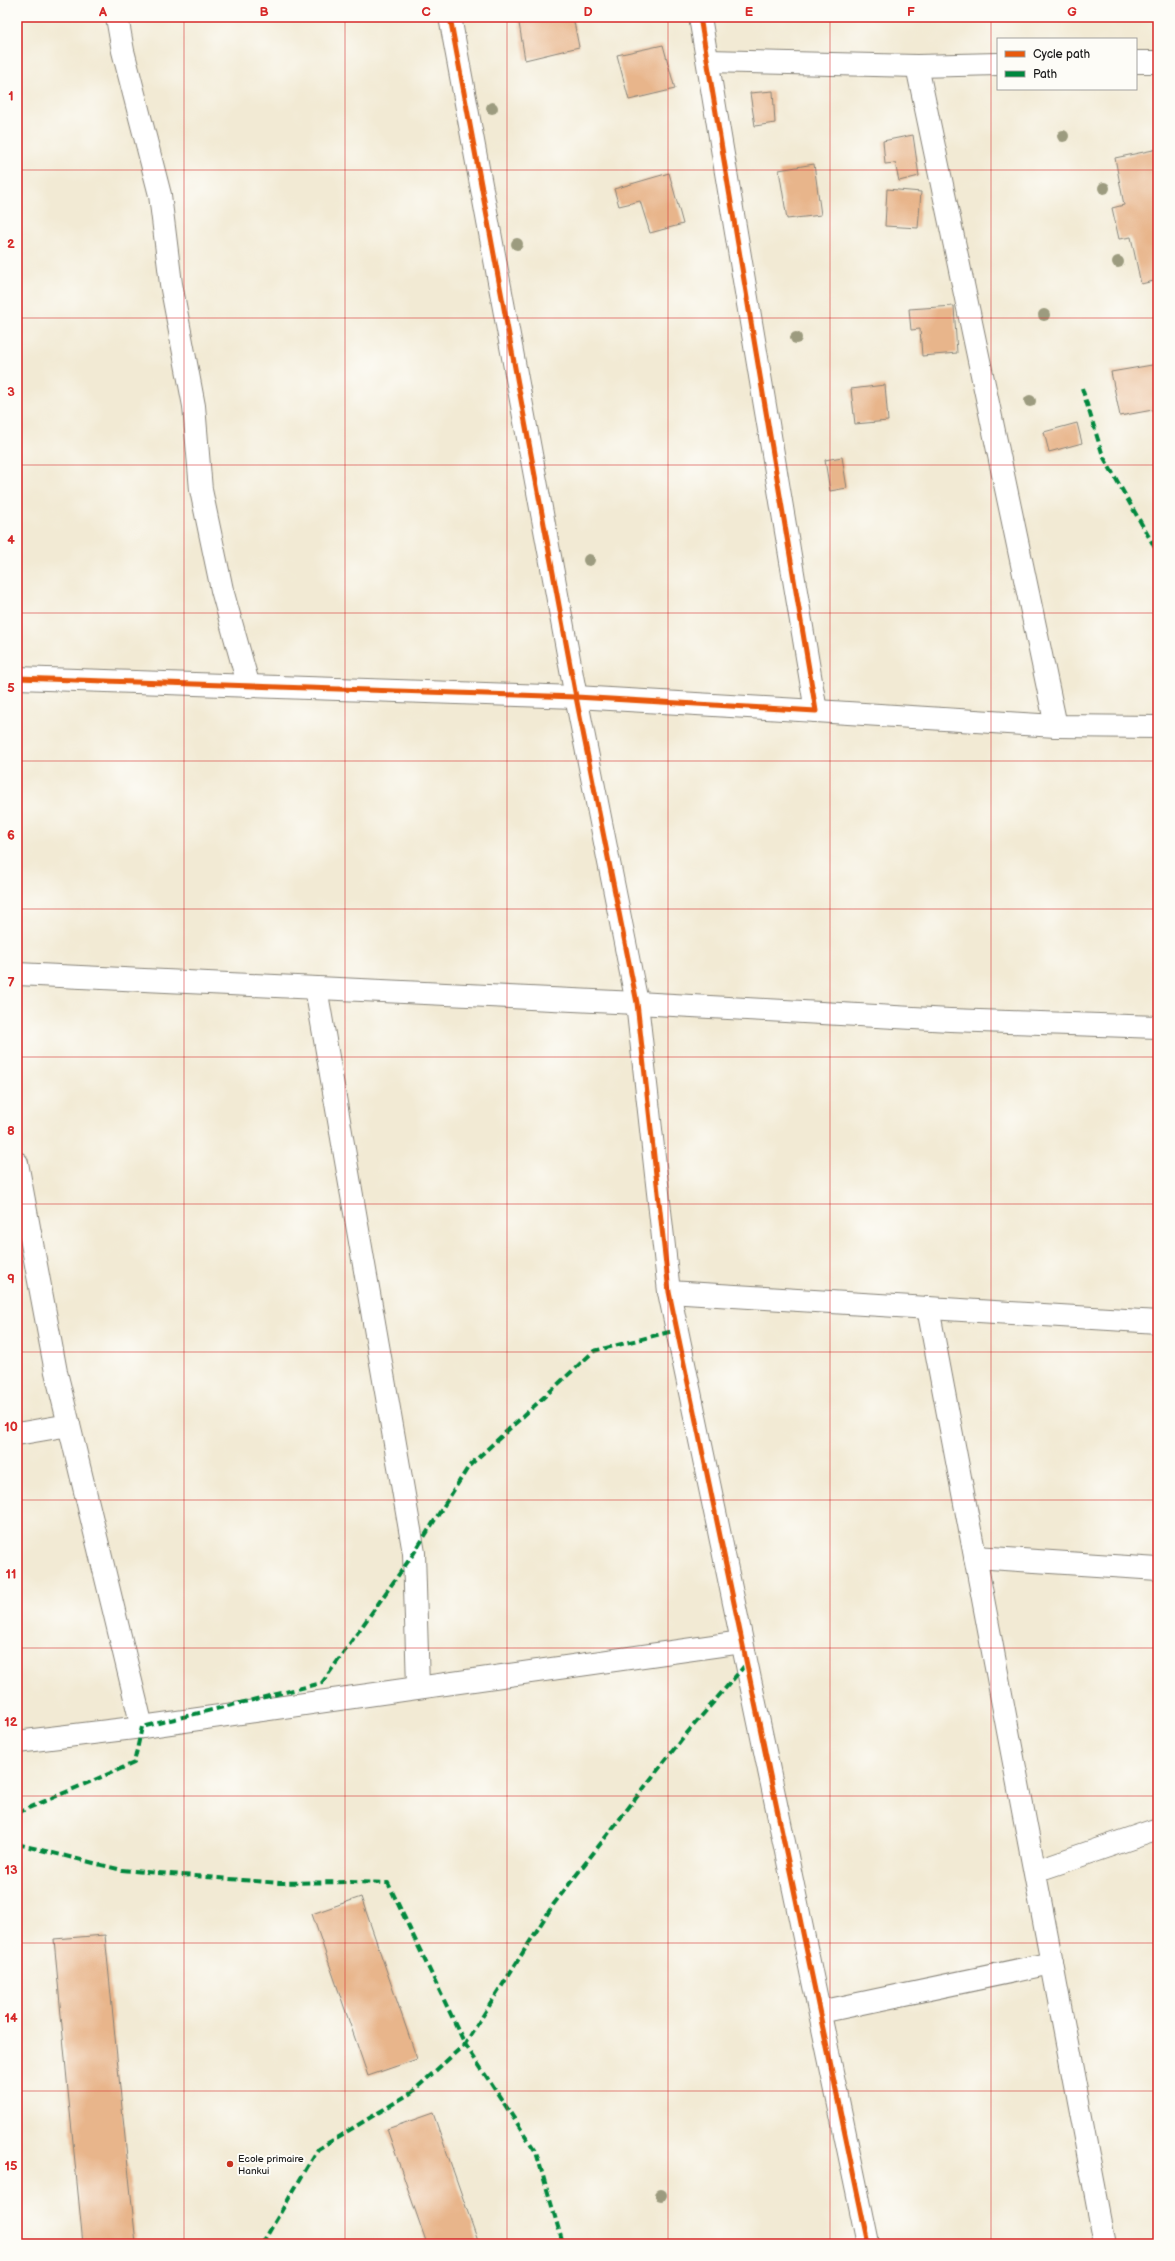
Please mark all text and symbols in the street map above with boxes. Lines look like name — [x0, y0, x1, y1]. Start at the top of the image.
text: A — [98, 4, 107, 20]
text: B — [259, 4, 269, 20]
text: C — [421, 4, 431, 20]
text: D — [583, 4, 593, 20]
text: E — [745, 4, 754, 20]
text: F — [907, 4, 915, 20]
text: G — [1067, 4, 1077, 20]
legend — [997, 38, 1137, 90]
text: Cycle path — [1033, 47, 1090, 62]
text: Path — [1033, 67, 1058, 82]
text: 1 — [8, 88, 14, 104]
text: 2 — [7, 236, 15, 252]
text: 3 — [7, 384, 15, 400]
text: 4 — [7, 532, 15, 548]
text: 5 — [7, 680, 15, 696]
text: 6 — [7, 827, 15, 843]
text: 7 — [7, 975, 15, 991]
text: 8 — [7, 1123, 15, 1139]
text: 9 — [7, 1271, 15, 1287]
text: 10 — [4, 1419, 18, 1435]
text: 11 — [6, 1566, 16, 1582]
text: 12 — [4, 1714, 18, 1730]
text: 13 — [4, 1862, 18, 1878]
text: 14 — [4, 2010, 18, 2026]
place label: Ecole primaire Hankui — [238, 2153, 304, 2177]
text: 15 — [5, 2158, 18, 2174]
marker: Ecole primaire Hankui — [225, 2159, 235, 2169]

